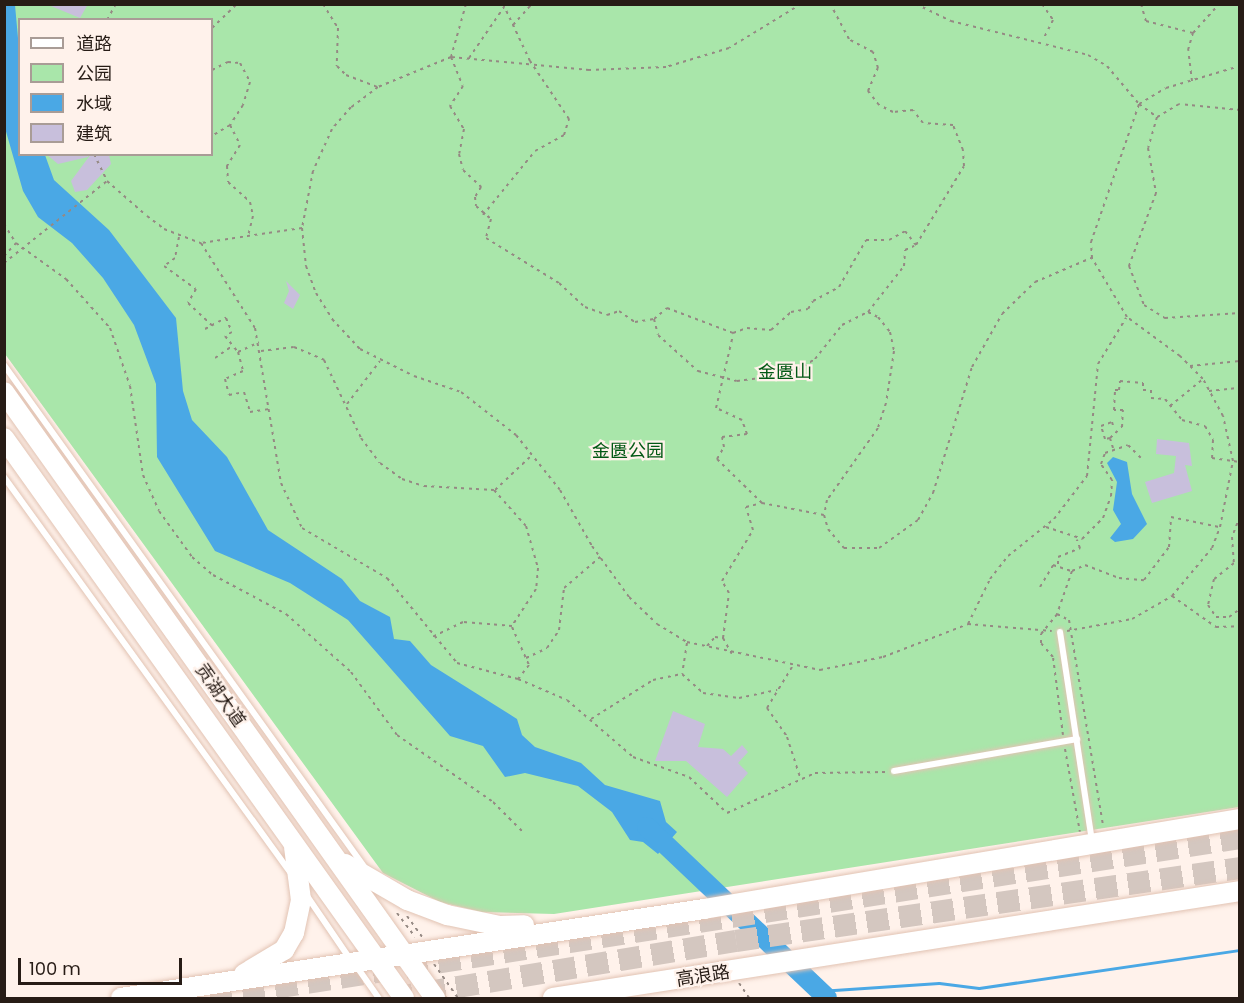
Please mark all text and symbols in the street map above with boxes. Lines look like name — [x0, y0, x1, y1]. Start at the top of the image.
legend — [18, 18, 213, 156]
text: 道路 — [76, 31, 112, 56]
text: 公园 — [76, 61, 112, 86]
text: 水域 — [76, 91, 112, 116]
text: 建筑 — [76, 121, 112, 146]
park label: 金匮山 — [758, 361, 812, 383]
park label: 金匮公园 — [592, 440, 664, 462]
street label: 贡湖大道 — [191, 659, 249, 731]
scale bar — [21, 946, 184, 984]
text: 100 m — [29, 956, 81, 981]
street label: 高浪路 — [675, 961, 731, 991]

